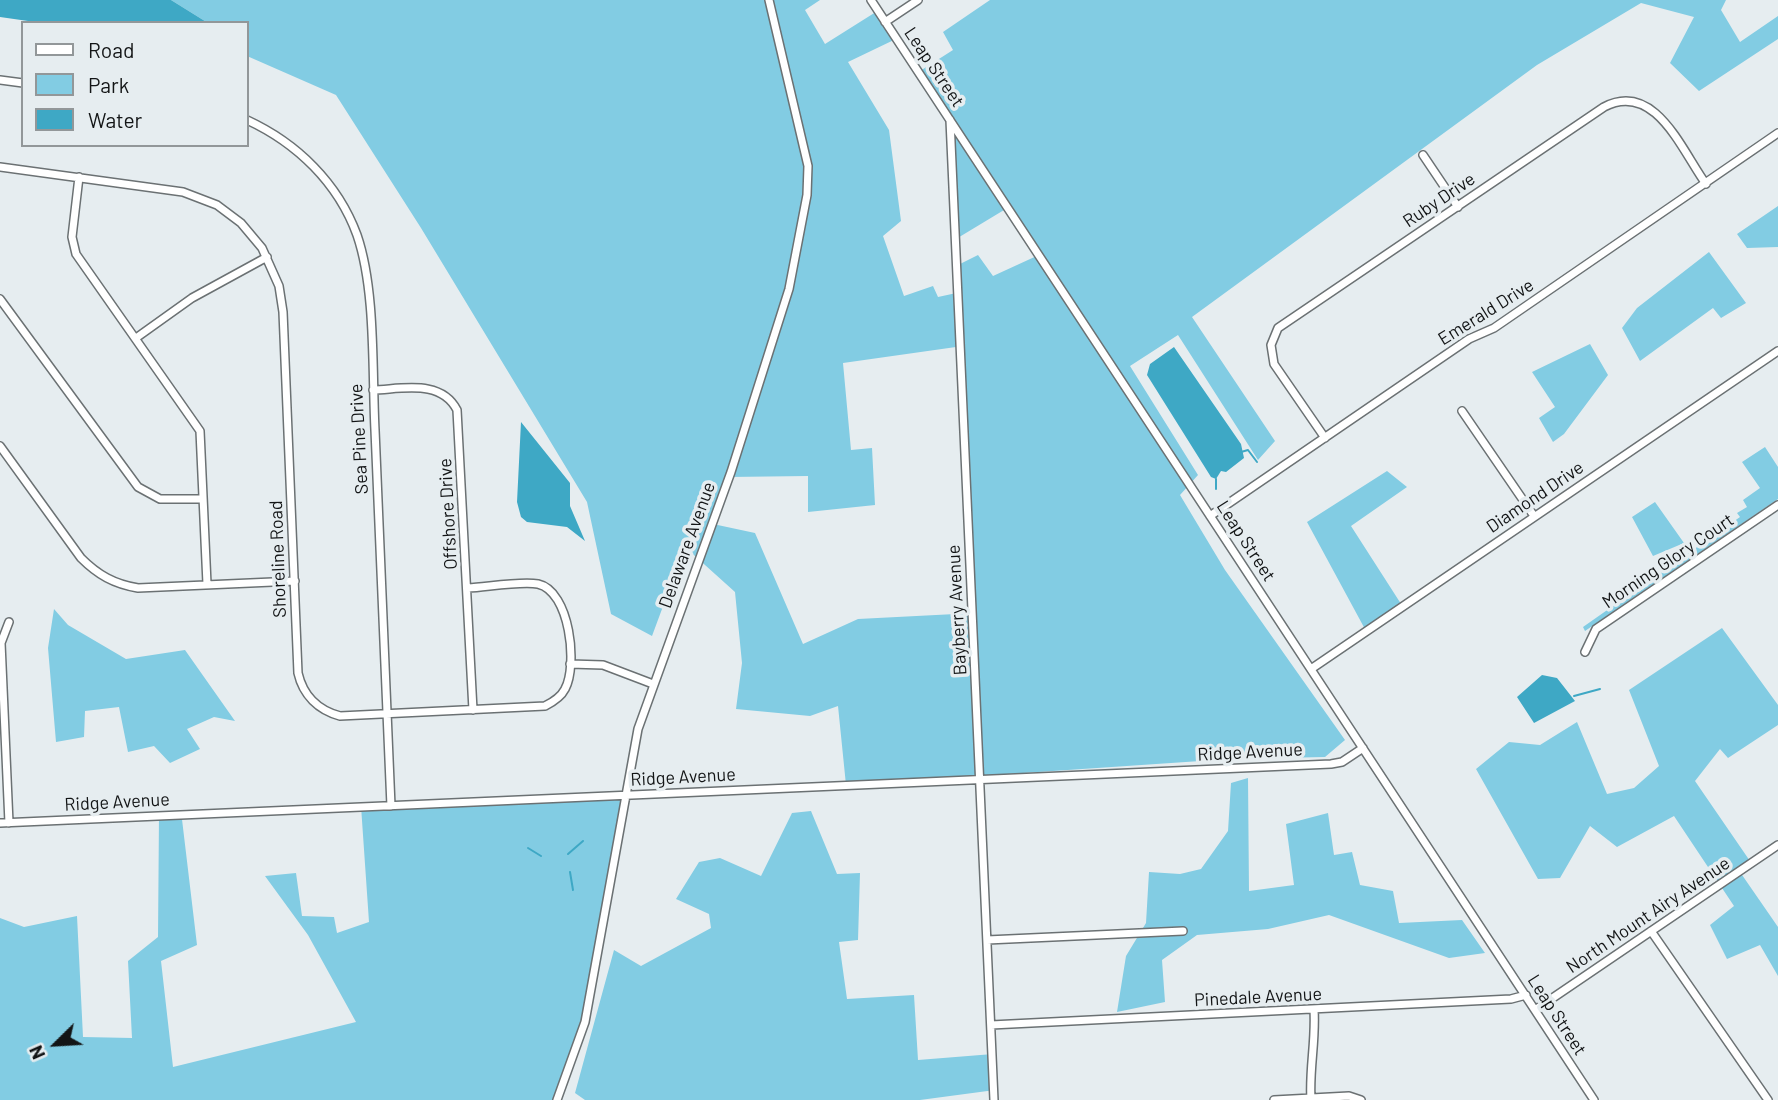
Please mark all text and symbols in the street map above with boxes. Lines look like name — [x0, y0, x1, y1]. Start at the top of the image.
legend — [21, 21, 248, 147]
street label: Leap Street — [899, 23, 969, 111]
text: Road — [88, 37, 134, 62]
text: Park — [88, 72, 129, 97]
text: Water — [88, 107, 142, 132]
street label: Ruby Drive — [1399, 168, 1479, 232]
street label: Emerald Drive — [1434, 274, 1538, 350]
street label: Sea Pine Drive — [345, 383, 373, 495]
street label: Diamond Drive — [1482, 457, 1588, 537]
street label: Offshore Drive — [434, 458, 462, 570]
street label: Delaware Avenue — [654, 479, 720, 611]
street label: Leap Street — [1212, 497, 1280, 585]
street label: Shoreline Road — [265, 500, 291, 618]
street label: Morning Glory Court — [1598, 509, 1738, 613]
street label: Bayberry Avenue — [943, 544, 971, 676]
street label: Ridge Avenue — [1197, 738, 1303, 766]
street label: Ridge Avenue — [630, 763, 736, 791]
street label: Ridge Avenue — [64, 788, 170, 816]
street label: North Mount Airy Avenue — [1562, 852, 1734, 978]
street label: Leap Street — [1523, 971, 1591, 1059]
street label: Pinedale Avenue — [1194, 983, 1322, 1011]
north arrow — [21, 1009, 91, 1079]
text: N — [23, 1042, 49, 1063]

